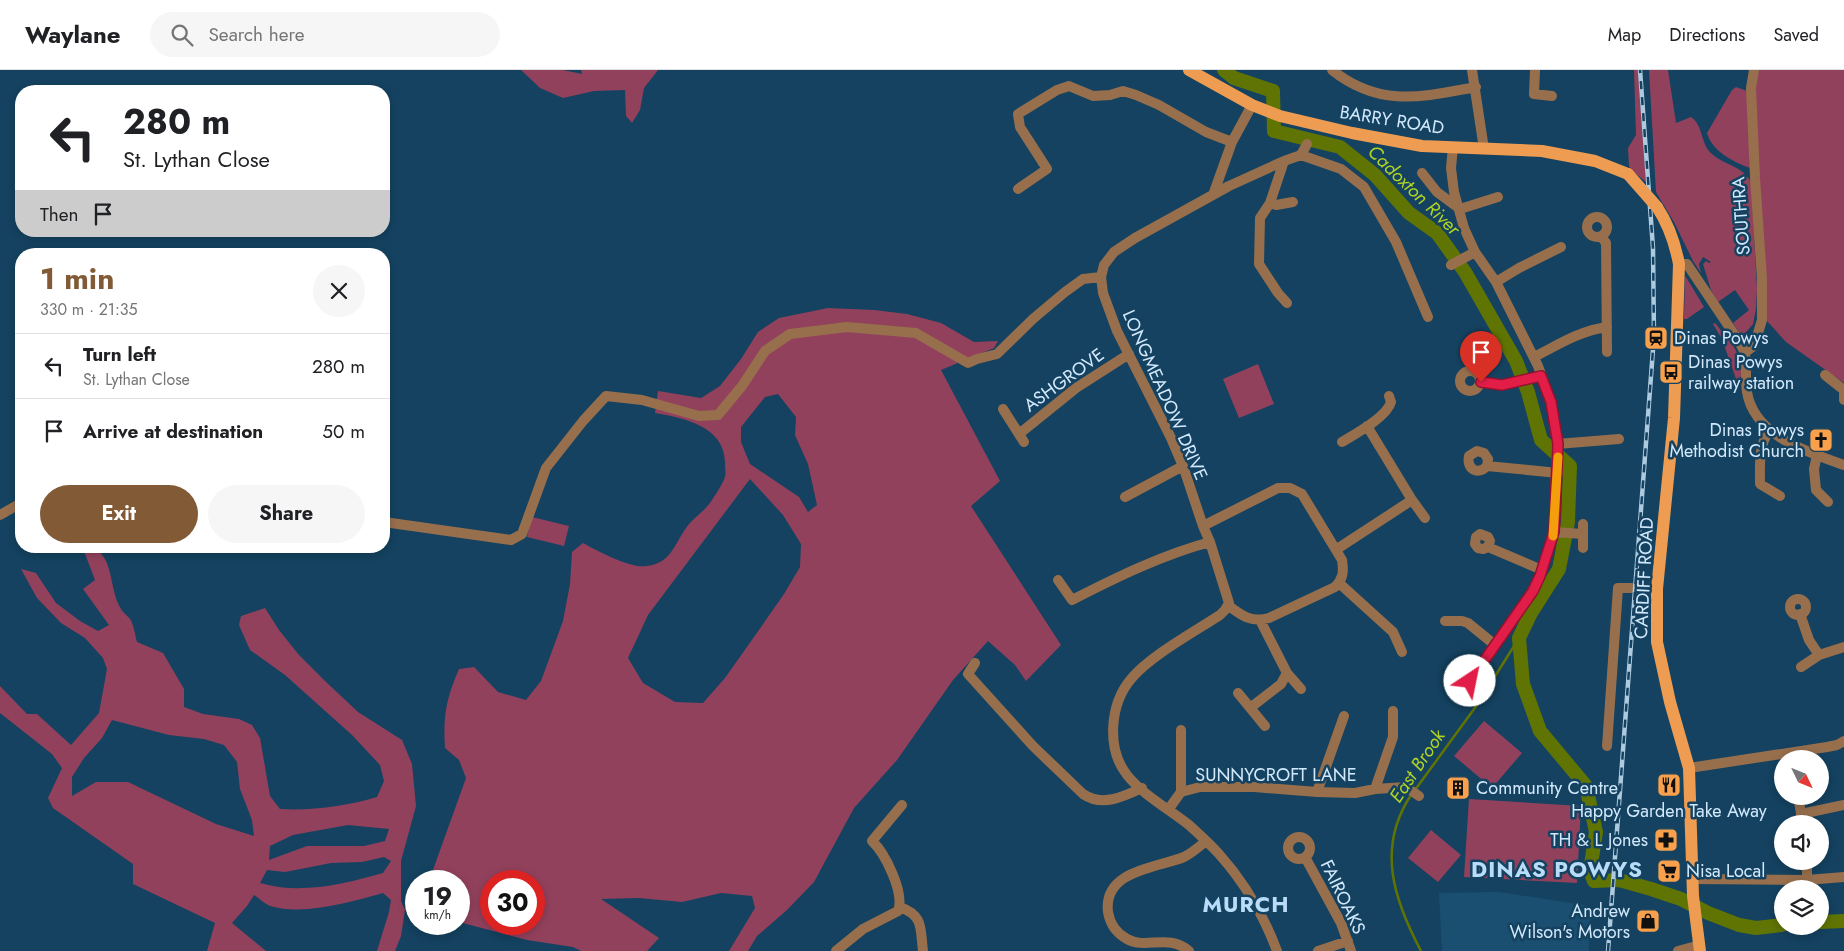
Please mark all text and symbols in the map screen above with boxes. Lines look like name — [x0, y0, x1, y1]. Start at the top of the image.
search box — [150, 12, 500, 57]
text: Waylane — [25, 17, 120, 52]
icon: search — [168, 21, 196, 49]
text: Search here — [208, 21, 305, 48]
text: Map — [1608, 22, 1641, 48]
text: Directions — [1669, 22, 1745, 48]
text: Saved — [1773, 22, 1819, 48]
text: 280 m — [123, 97, 230, 147]
street label: BARRY ROAD — [1338, 99, 1446, 141]
icon: left — [40, 105, 105, 170]
water label: Cadoxton River — [1362, 139, 1468, 242]
text: St. Lythan Close — [123, 143, 270, 175]
street label: SOUTHRA — [1725, 176, 1757, 256]
icon: arrive — [89, 200, 117, 228]
text: Then — [40, 201, 79, 228]
text: 1 min — [40, 257, 114, 300]
button: close — [313, 265, 365, 317]
text: 330 m · 21:35 — [40, 298, 138, 321]
street label: LONGMEADOW DRIVE — [1116, 306, 1214, 484]
station icon: Dinas Powys — [1643, 325, 1669, 351]
place label: Dinas Powys — [1674, 325, 1769, 351]
pin — [1460, 331, 1502, 382]
icon: arrive — [1467, 338, 1495, 366]
text: Turn left — [83, 341, 156, 368]
street label: ASHGROVE — [1018, 342, 1110, 418]
place label: Dinas Powys railway station — [1688, 349, 1794, 396]
icon: left — [40, 352, 68, 380]
text: 280 m — [312, 353, 365, 380]
bus stop icon: Dinas Powys railway station — [1658, 359, 1684, 385]
text: St. Lythan Close — [83, 368, 190, 391]
icon: arrive — [40, 417, 68, 445]
place label: Dinas Powys Methodist Church — [1669, 417, 1804, 464]
text: Arrive at destination — [83, 418, 263, 445]
text: 50 m — [322, 418, 365, 445]
church icon: Dinas Powys Methodist Church — [1808, 427, 1834, 453]
button: Exit — [40, 485, 198, 543]
button: Share — [208, 485, 365, 543]
street label: CARDIFF ROAD — [1628, 516, 1660, 640]
position arrow — [1443, 654, 1495, 706]
water label: East Brook — [1383, 723, 1452, 808]
north arrow — [1774, 750, 1829, 805]
map controls — [1774, 750, 1829, 935]
street label: SUNNYCROFT LANE — [1195, 762, 1357, 788]
restaurant icon: Happy Garden Take Away — [1656, 772, 1682, 798]
building icon: Community Centre — [1445, 775, 1471, 801]
place label: Community Centre — [1476, 775, 1618, 801]
place label: Happy Garden Take Away — [1571, 798, 1767, 824]
button: sound — [1774, 815, 1829, 870]
place label: TH & L Jones — [1550, 827, 1648, 853]
pharmacy icon: TH & L Jones — [1653, 827, 1679, 853]
district label: DINAS POWYS — [1471, 853, 1643, 885]
street label: FAIROAKS — [1314, 855, 1372, 939]
supermarket icon: Nisa Local — [1656, 858, 1682, 884]
place label: Nisa Local — [1686, 858, 1765, 884]
speed limit sign: 30 — [480, 870, 545, 935]
text: 19 — [423, 878, 452, 914]
button: layers — [1774, 880, 1829, 935]
district label: MURCH — [1203, 888, 1289, 920]
place label: Andrew Wilson's Motors — [1509, 898, 1631, 945]
text: km/h — [424, 906, 451, 924]
shop icon: Andrew Wilson's Motors — [1635, 908, 1661, 934]

